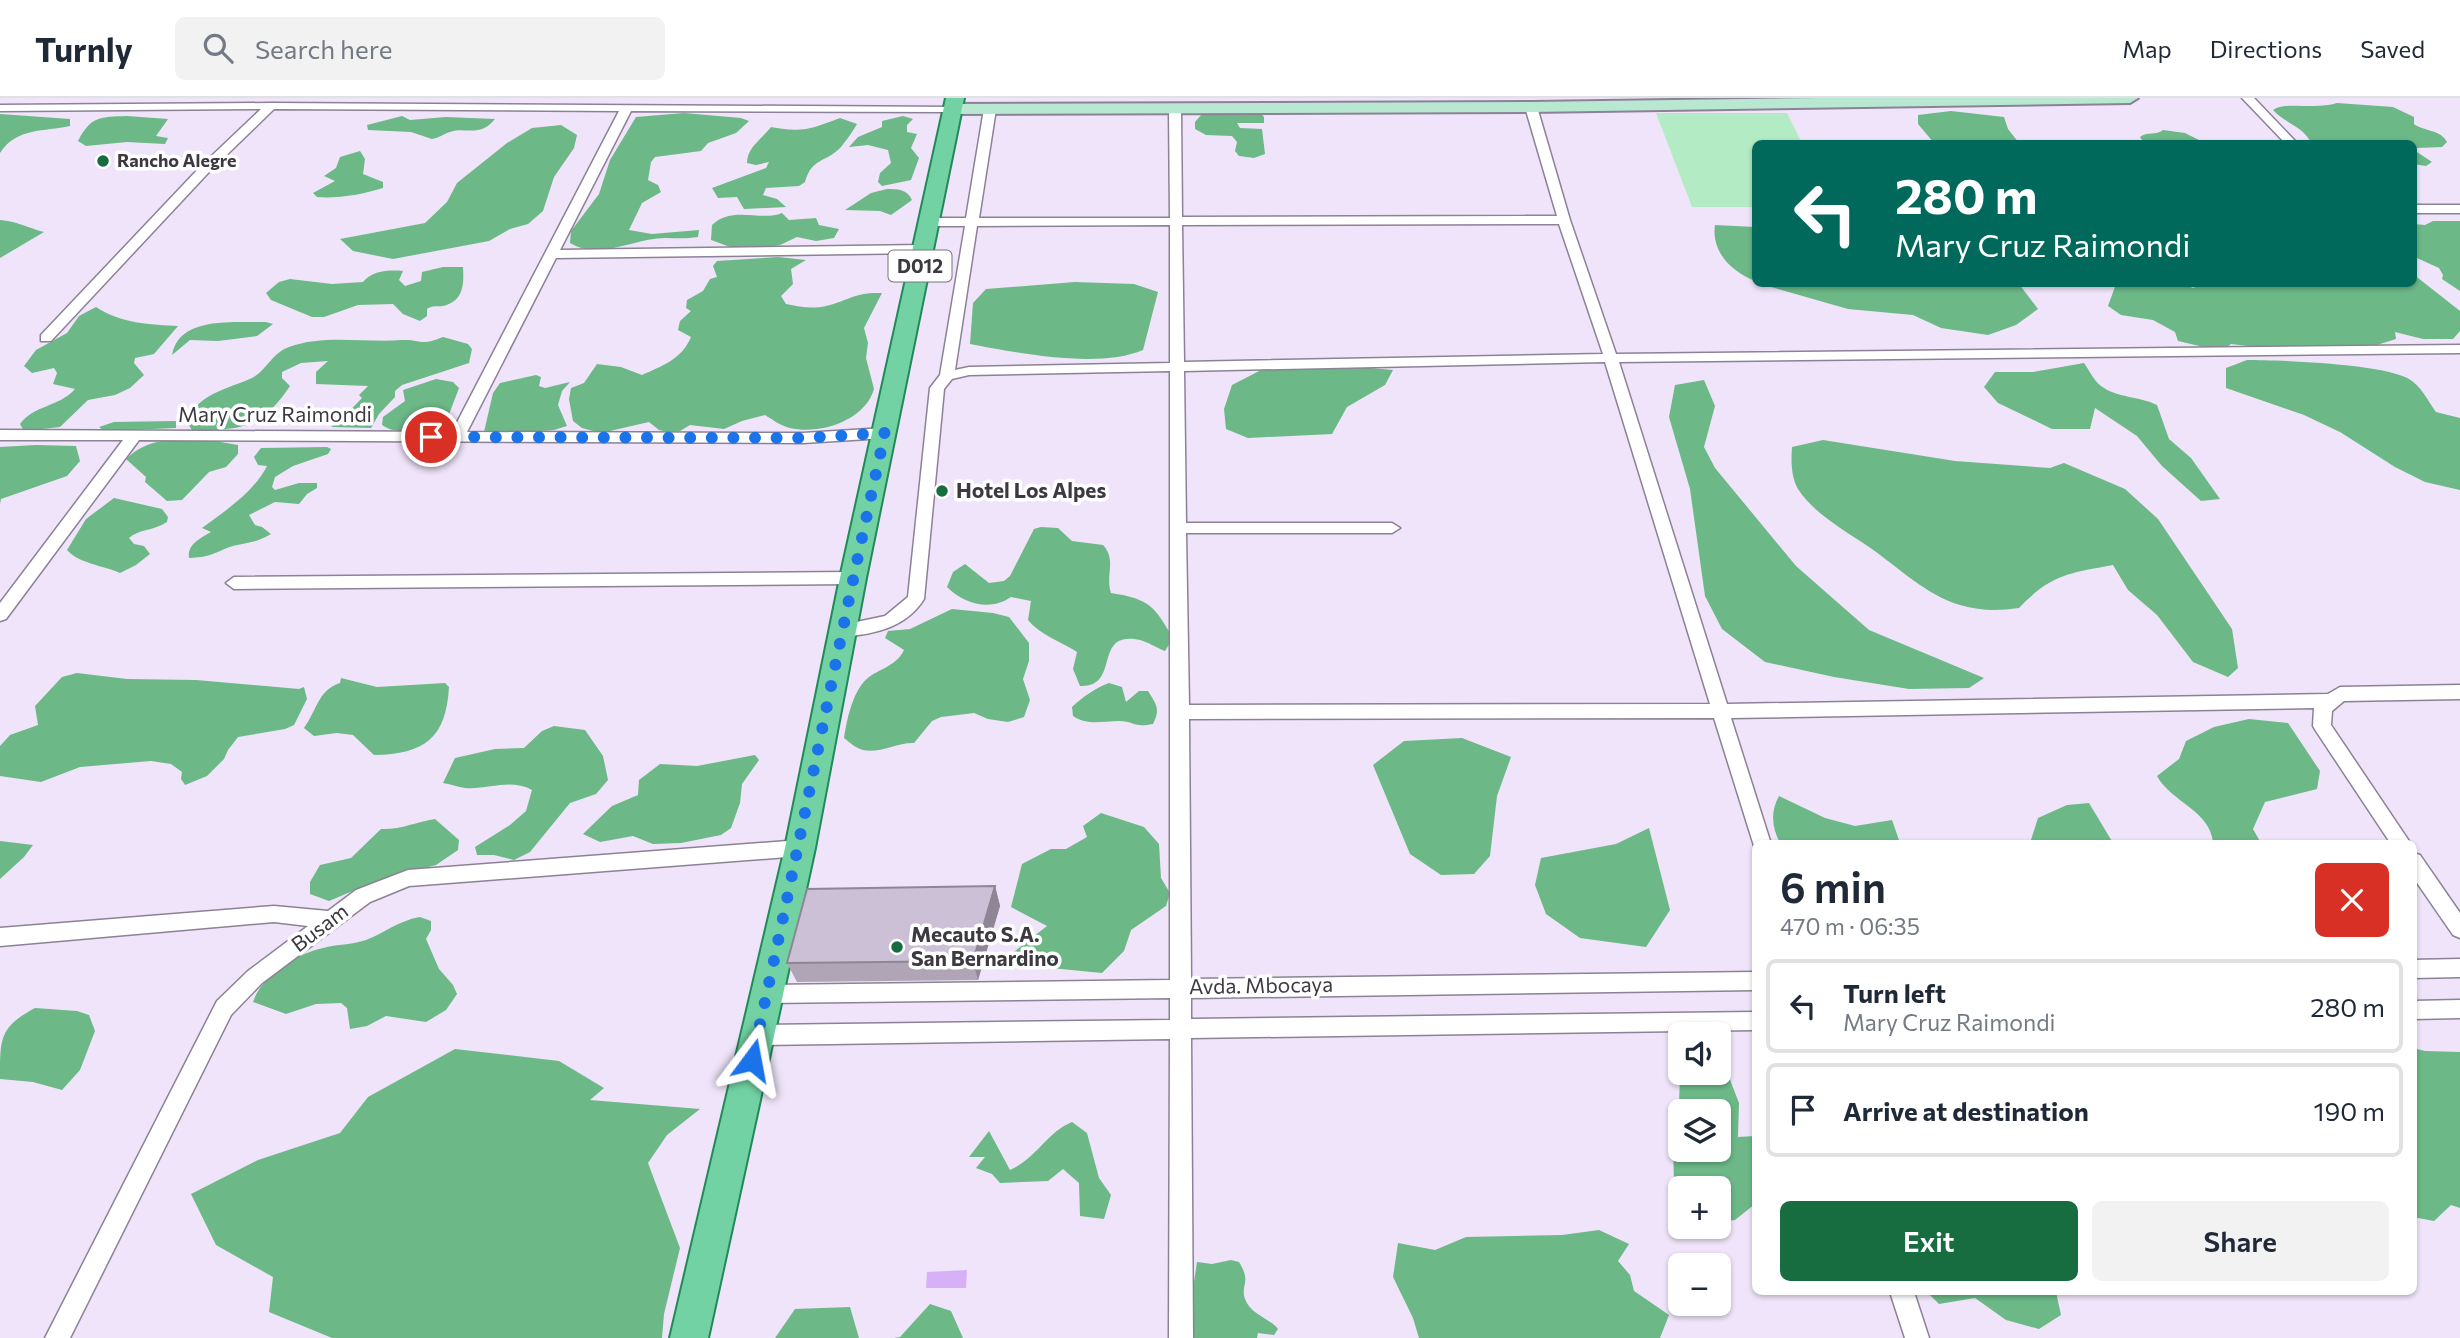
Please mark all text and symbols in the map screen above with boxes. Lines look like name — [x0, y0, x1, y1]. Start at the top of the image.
search box — [175, 17, 665, 80]
text: Turnly — [35, 28, 133, 69]
icon: search — [199, 29, 237, 67]
text: Search here — [255, 33, 392, 64]
text: Map — [2122, 34, 2172, 63]
text: Directions — [2210, 34, 2322, 63]
text: Saved — [2360, 34, 2425, 63]
place label: Rancho Alegre — [117, 149, 236, 171]
marker: Rancho Alegre — [95, 153, 111, 169]
text: 280 m — [1895, 164, 2038, 224]
icon: left — [1780, 168, 1871, 259]
text: Mary Cruz Raimondi — [1895, 224, 2191, 264]
road number: D012 — [888, 250, 951, 282]
street label: Mary Cruz Raimondi — [178, 401, 372, 426]
pin — [401, 407, 461, 467]
icon: arrive — [412, 418, 450, 456]
place label: Hotel Los Alpes — [956, 477, 1106, 502]
marker: Hotel Los Alpes — [934, 483, 950, 499]
text: 6 min — [1780, 860, 1886, 912]
button: close — [2315, 863, 2389, 937]
street label: Busam — [286, 898, 352, 956]
text: 470 m · 06:35 — [1780, 912, 1920, 940]
place label: Mecauto S.A. San Bernardino — [911, 921, 1059, 970]
marker: Mecauto S.A. San Bernardino — [889, 939, 905, 955]
street label: Avda. Mbocaya — [1189, 971, 1333, 998]
text: Turn left — [1843, 977, 1946, 1008]
icon: left — [1784, 987, 1822, 1025]
text: 280 m — [2310, 991, 2385, 1022]
text: Mary Cruz Raimondi — [1843, 1008, 2055, 1036]
map controls — [1668, 1022, 1731, 1316]
button: sound — [1668, 1022, 1731, 1085]
position arrow — [715, 1023, 789, 1097]
icon: arrive — [1784, 1091, 1822, 1129]
text: Arrive at destination — [1843, 1095, 2089, 1126]
text: 190 m — [2313, 1095, 2385, 1126]
button: layers — [1668, 1099, 1731, 1162]
button: + — [1668, 1176, 1731, 1239]
button: Exit — [1780, 1201, 2078, 1281]
button: Share — [2092, 1201, 2389, 1281]
button: − — [1668, 1253, 1731, 1316]

